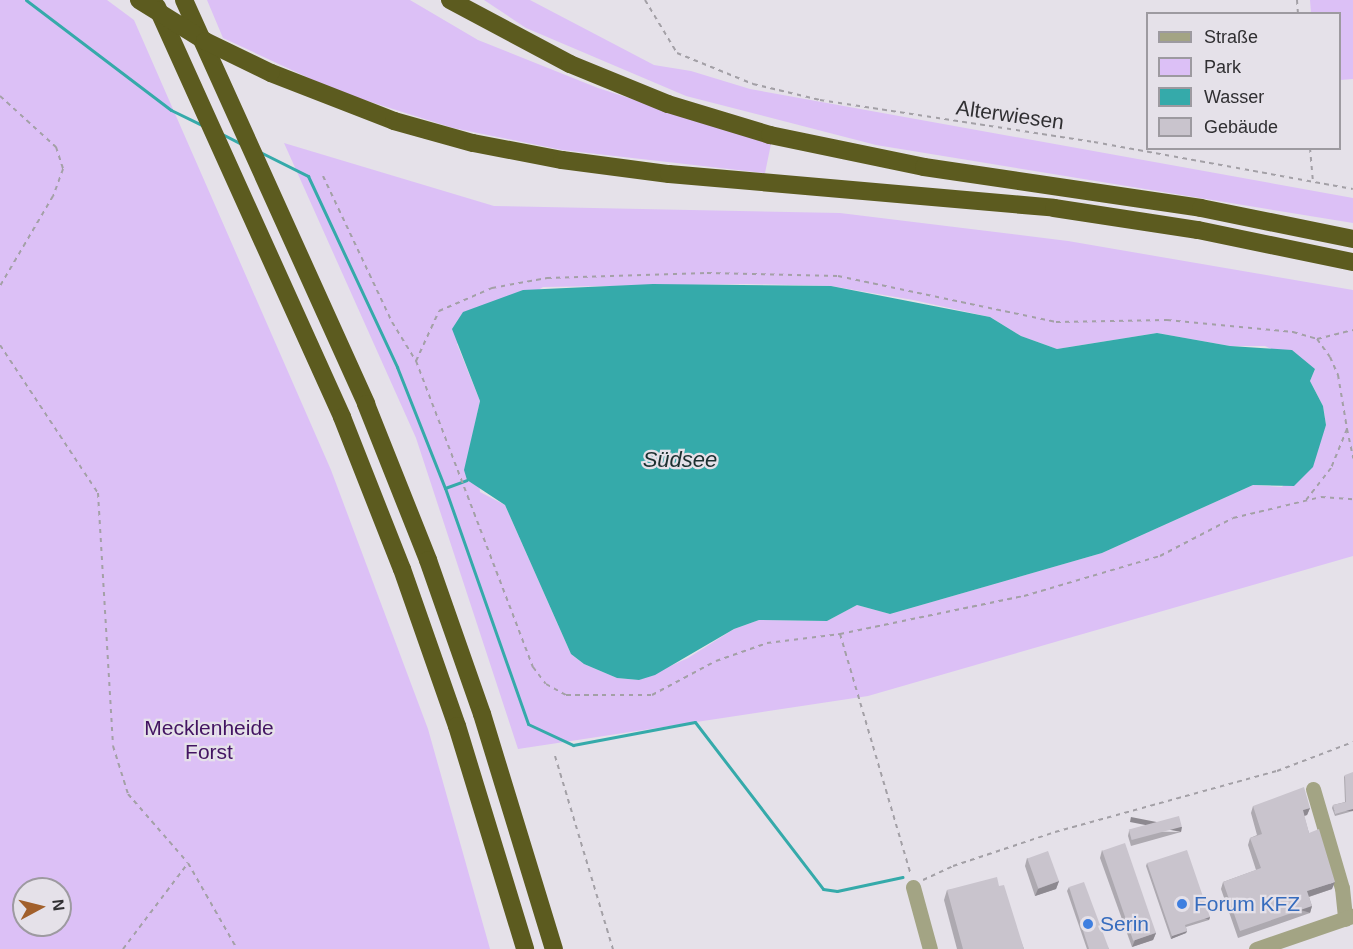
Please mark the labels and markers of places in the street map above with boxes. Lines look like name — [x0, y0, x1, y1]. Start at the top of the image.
place label: Forum KFZ — [1194, 891, 1300, 917]
marker: Forum KFZ — [1175, 897, 1189, 911]
place label: Serin — [1100, 911, 1149, 937]
marker: Serin — [1081, 917, 1095, 931]

